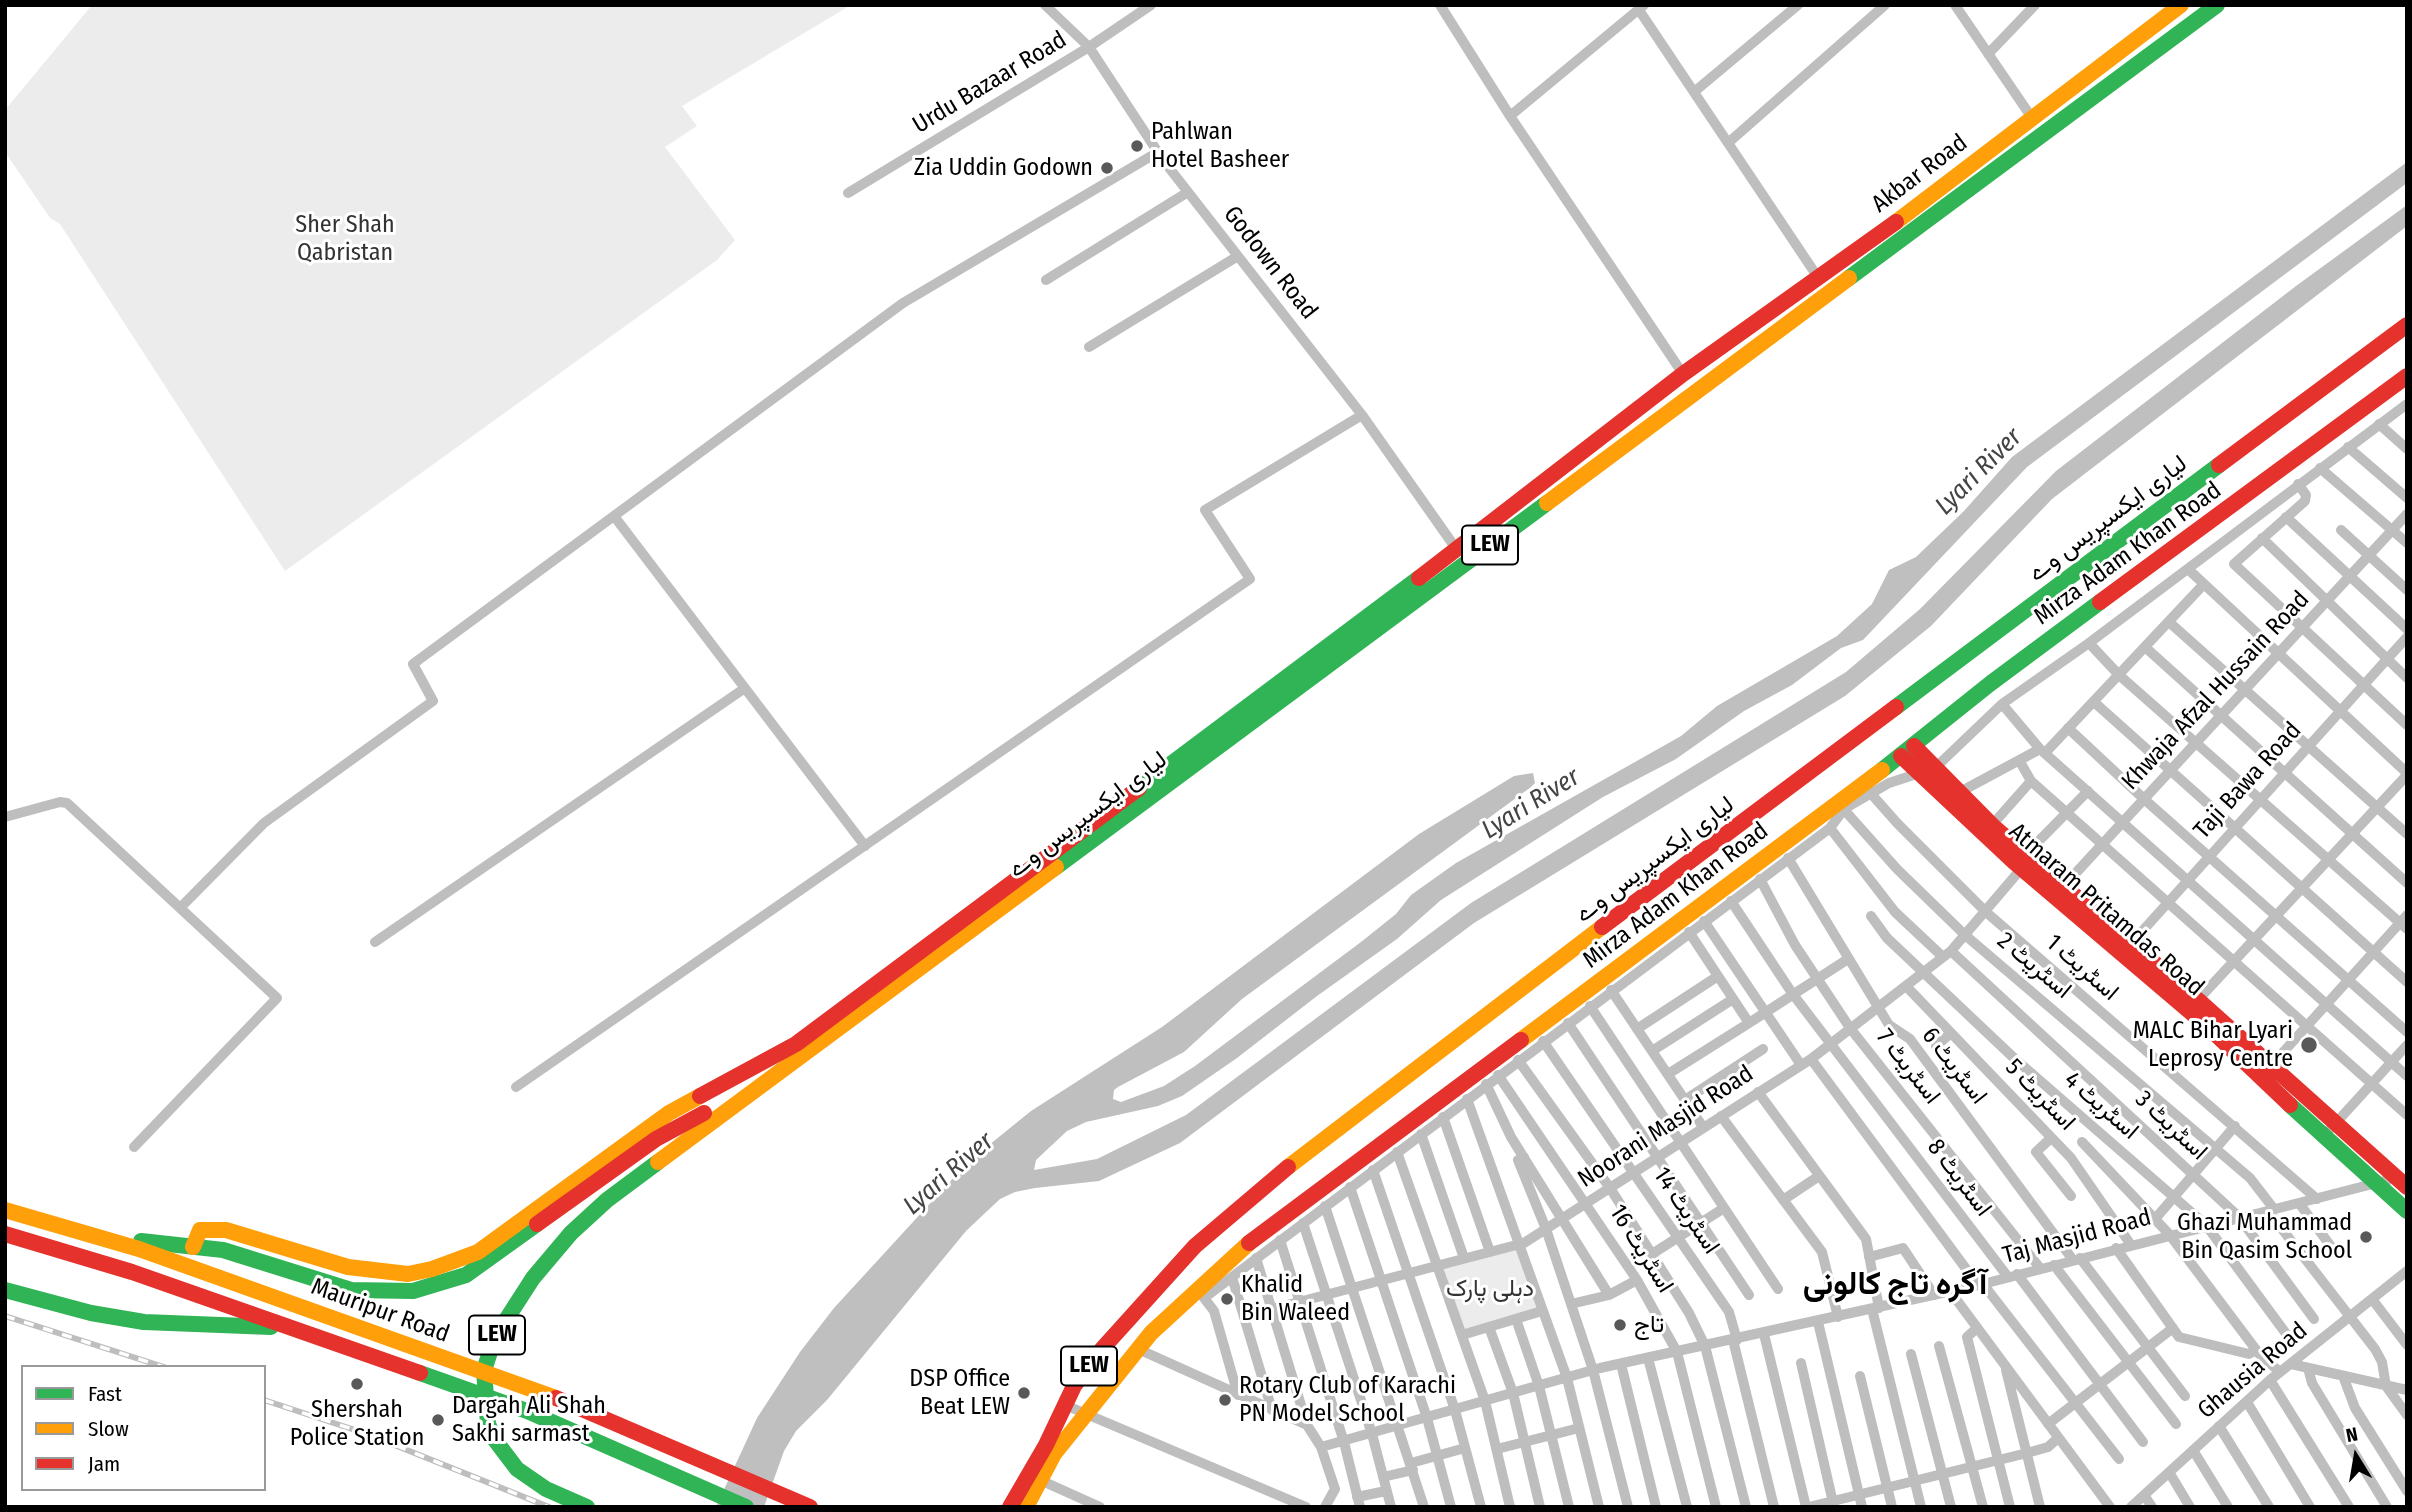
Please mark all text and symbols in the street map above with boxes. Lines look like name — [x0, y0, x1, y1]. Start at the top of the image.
street label: Urdu Bazaar Road — [908, 26, 1072, 140]
place label: Pahlwan Hotel Basheer — [1151, 118, 1289, 174]
street label: Akbar Road — [1867, 129, 1973, 219]
marker: Pahlwan Hotel Basheer — [1129, 138, 1145, 154]
place label: Zia Uddin Godown — [914, 154, 1093, 182]
marker: Zia Uddin Godown — [1099, 160, 1115, 176]
street label: Godown Road — [1217, 201, 1323, 325]
park label: Sher Shah Qabristan — [295, 211, 395, 267]
water label: Lyari River — [1929, 422, 2029, 522]
street label: لیاری ایکسپریس وے — [2023, 450, 2193, 588]
street label: Mirza Adam Khan Road — [2029, 476, 2227, 632]
road number: LEW — [1462, 526, 1518, 565]
street label: Khwaja Afzal Hussain Road — [2116, 586, 2316, 796]
street label: Taji Bawa Road — [2188, 717, 2308, 845]
street label: لیاری ایکسپریس وے — [1003, 746, 1173, 884]
water label: Lyari River — [1476, 762, 1586, 846]
street label: لیاری ایکسپریس وے — [1570, 791, 1740, 929]
street label: Mirza Adam Khan Road — [1578, 817, 1774, 975]
street label: Atmaram Pritamdas Road — [2003, 818, 2209, 1002]
street label: اسٹریٹ 2 — [1991, 927, 2077, 1005]
street label: اسٹریٹ 1 — [2040, 929, 2124, 1007]
place label: MALC Bihar Lyari Leprosy Centre — [2133, 1017, 2293, 1073]
street label: اسٹریٹ 6 — [1915, 1022, 1993, 1110]
street label: اسٹریٹ 7 — [1870, 1024, 1946, 1110]
marker: MALC Bihar Lyari Leprosy Centre — [2299, 1035, 2319, 1055]
street label: اسٹریٹ 5 — [1999, 1053, 2081, 1137]
street label: Noorani Masjid Road — [1573, 1060, 1759, 1194]
street label: اسٹریٹ 4 — [2058, 1066, 2144, 1146]
street label: اسٹریٹ 3 — [2129, 1085, 2213, 1167]
water label: Lyari River — [897, 1126, 1001, 1222]
street label: اسٹریٹ 8 — [1921, 1134, 1997, 1222]
street label: اسٹریٹ 14 — [1647, 1162, 1725, 1260]
street label: اسٹریٹ 16 — [1603, 1200, 1679, 1298]
street label: Taj Masjid Road — [2000, 1203, 2154, 1271]
place label: Ghazi Muhammad Bin Qasim School — [2177, 1209, 2352, 1265]
marker: Ghazi Muhammad Bin Qasim School — [2358, 1229, 2374, 1245]
district label: آگرہ تاج کالونی — [1803, 1266, 1987, 1304]
place label: Khalid Bin Waleed — [1241, 1271, 1350, 1327]
street label: Mauripur Road — [307, 1273, 453, 1349]
park label: دہلی پارک — [1446, 1275, 1534, 1303]
marker: Khalid Bin Waleed — [1219, 1291, 1235, 1307]
place label: تاج — [1634, 1311, 1664, 1339]
road number: LEW — [469, 1316, 525, 1354]
marker: تاج — [1612, 1317, 1628, 1333]
street label: Ghausia Road — [2192, 1317, 2314, 1425]
road number: LEW — [1061, 1346, 1117, 1386]
legend — [21, 1365, 266, 1491]
place label: DSP Office Beat LEW — [909, 1365, 1010, 1421]
place label: Rotary Club of Karachi PN Model School — [1239, 1372, 1456, 1428]
marker: Shershah Police Station — [349, 1376, 365, 1392]
text: Fast — [88, 1381, 122, 1407]
marker: DSP Office Beat LEW — [1016, 1385, 1032, 1401]
place label: Dargah Ali Shah Sakhi sarmast — [452, 1392, 606, 1448]
marker: Rotary Club of Karachi PN Model School — [1217, 1392, 1233, 1408]
place label: Shershah Police Station — [290, 1396, 424, 1452]
marker: Dargah Ali Shah Sakhi sarmast — [430, 1412, 446, 1428]
text: Slow — [88, 1416, 129, 1442]
north arrow — [2321, 1421, 2391, 1491]
text: N — [2344, 1423, 2360, 1447]
text: Jam — [88, 1451, 120, 1477]

